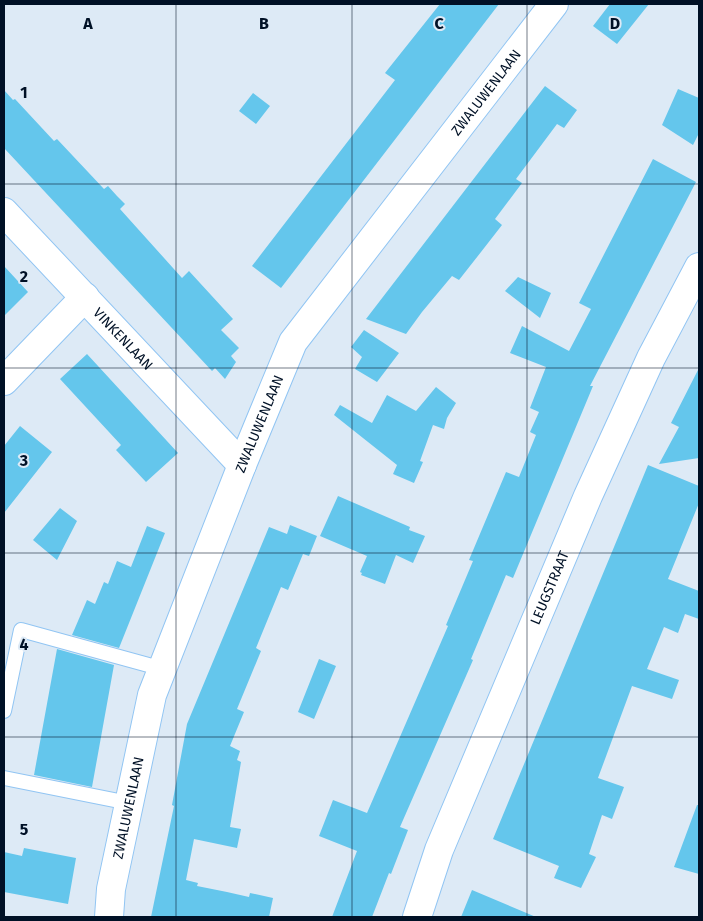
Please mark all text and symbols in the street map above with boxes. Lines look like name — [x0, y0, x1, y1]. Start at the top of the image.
text: A — [82, 14, 93, 33]
text: B — [259, 14, 269, 33]
text: C — [434, 14, 444, 33]
text: D — [610, 14, 620, 33]
street label: ZWALUWENLAAN — [447, 46, 524, 139]
text: 1 — [20, 83, 28, 102]
text: 2 — [20, 267, 28, 286]
street label: VINKENLAAN — [90, 304, 157, 373]
street label: ZWALUWENLAAN — [231, 372, 287, 475]
text: 3 — [19, 451, 28, 470]
street label: LEUGSTRAAT — [526, 548, 573, 627]
text: 4 — [19, 635, 29, 654]
street label: ZWALUWENLAAN — [109, 755, 147, 861]
text: 5 — [20, 820, 29, 839]

